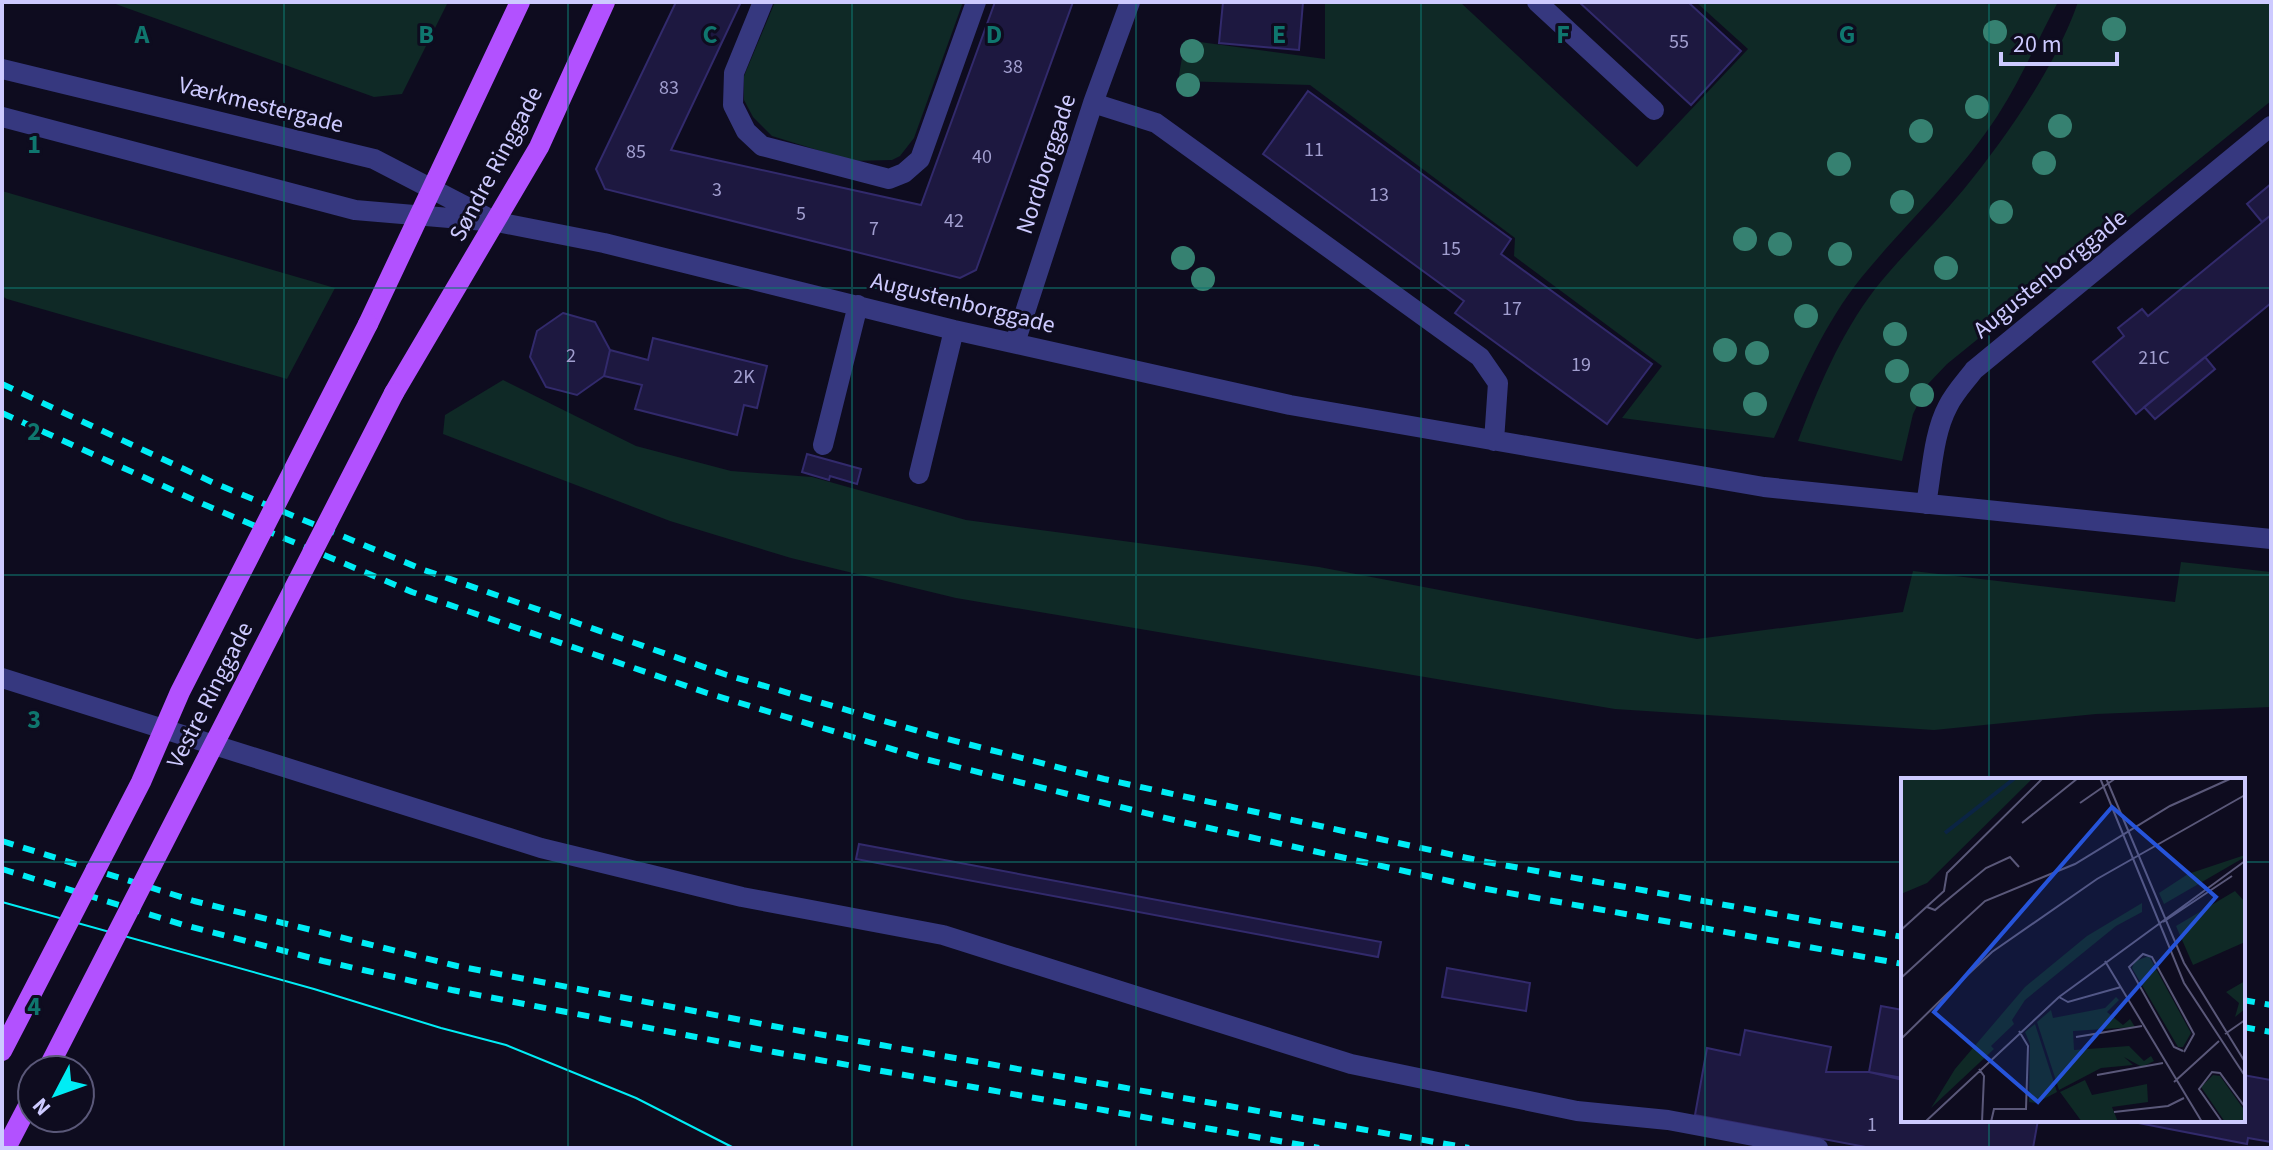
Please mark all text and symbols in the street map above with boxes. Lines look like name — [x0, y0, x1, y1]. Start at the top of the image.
text: A — [134, 16, 151, 53]
text: B — [418, 16, 434, 53]
text: C — [702, 16, 718, 53]
text: D — [986, 16, 1002, 53]
text: E — [1272, 16, 1286, 53]
text: F — [1556, 16, 1570, 53]
text: G — [1839, 16, 1855, 53]
scale bar — [2001, 16, 2117, 66]
text: 20 m — [2013, 27, 2062, 62]
house number: 55 — [1669, 28, 1689, 56]
house number: 38 — [1003, 53, 1023, 81]
street label: Værkmestergade — [175, 68, 347, 142]
house number: 83 — [659, 74, 679, 102]
street label: Søndre Ringgade — [440, 80, 552, 248]
street label: Nordborggade — [1007, 89, 1085, 239]
text: 1 — [27, 126, 41, 163]
house number: 11 — [1304, 136, 1324, 164]
house number: 85 — [626, 138, 646, 166]
house number: 40 — [972, 143, 992, 171]
house number: 3 — [712, 176, 722, 204]
house number: 13 — [1369, 181, 1389, 209]
house number: 5 — [796, 200, 806, 228]
street label: Augustenborggade — [1966, 201, 2134, 347]
house number: 42 — [944, 207, 964, 235]
house number: 7 — [869, 215, 879, 243]
house number: 15 — [1441, 235, 1461, 263]
street label: Augustenborggade — [867, 263, 1059, 343]
house number: 17 — [1502, 295, 1522, 323]
house number: 2 — [566, 342, 576, 370]
house number: 21C — [2138, 344, 2170, 372]
house number: 19 — [1571, 351, 1591, 379]
house number: 2K — [733, 363, 755, 391]
text: 2 — [27, 413, 41, 450]
street label: Vestre Ringgade — [158, 616, 262, 774]
text: 3 — [27, 701, 41, 738]
inset map — [1901, 778, 2245, 1122]
text: 4 — [27, 988, 41, 1025]
north arrow — [16, 1054, 96, 1134]
text: N — [25, 1090, 59, 1122]
house number: 1 — [1867, 1111, 1877, 1139]

